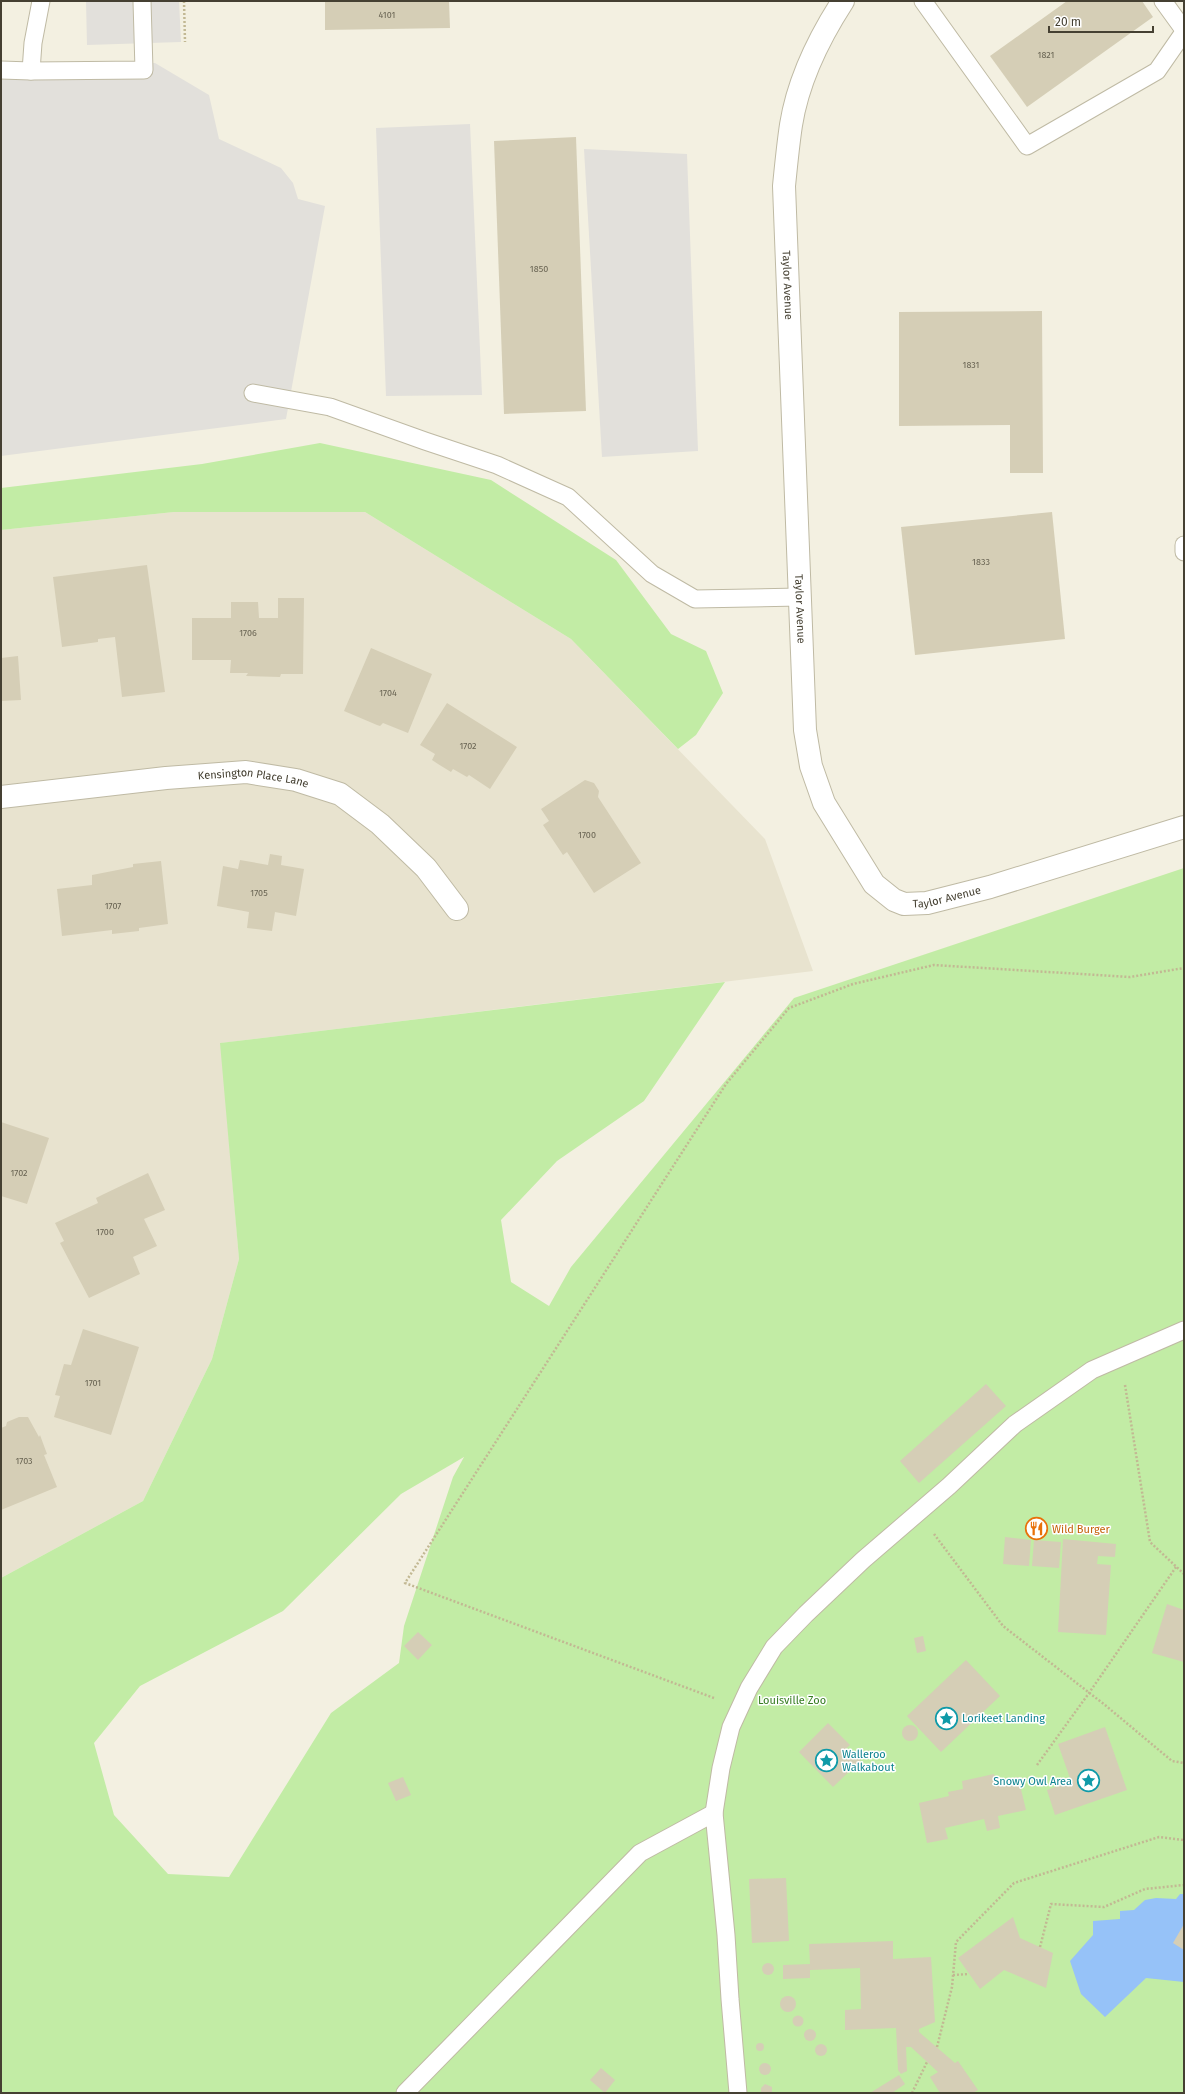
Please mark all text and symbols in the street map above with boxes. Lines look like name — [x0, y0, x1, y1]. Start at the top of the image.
scale bar — [1049, 8, 1153, 34]
house number: 4101 — [379, 10, 395, 20]
text: 20 m — [1055, 15, 1081, 29]
house number: 1821 — [1038, 50, 1054, 60]
street label: Taylor Avenue — [779, 250, 795, 320]
house number: 1850 — [530, 264, 548, 274]
house number: 1831 — [962, 360, 980, 370]
house number: 1833 — [972, 557, 990, 567]
street label: Taylor Avenue — [792, 574, 808, 644]
house number: 1706 — [239, 628, 257, 638]
house number: 1704 — [379, 688, 397, 698]
house number: 1702 — [459, 741, 477, 751]
street label: Kensington Place Lane — [197, 766, 310, 791]
house number: 1700 — [578, 830, 596, 840]
street label: Taylor Avenue — [912, 884, 982, 911]
house number: 1705 — [250, 888, 268, 898]
house number: 1707 — [105, 901, 121, 911]
house number: 1702 — [10, 1168, 28, 1178]
house number: 1700 — [96, 1227, 114, 1237]
house number: 1701 — [85, 1378, 101, 1388]
house number: 1703 — [15, 1456, 33, 1466]
restaurant icon: Wild Burger — [1024, 1516, 1050, 1542]
place label: Wild Burger — [1052, 1523, 1111, 1536]
park label: Louisville Zoo — [758, 1694, 826, 1707]
place icon: Lorikeet Landing — [933, 1705, 959, 1731]
place label: Lorikeet Landing — [962, 1712, 1045, 1725]
place icon: Walleroo Walkabout — [814, 1747, 840, 1773]
place label: Walleroo Walkabout — [842, 1748, 895, 1774]
place icon: Snowy Owl Area — [1075, 1768, 1101, 1794]
place label: Snowy Owl Area — [993, 1775, 1072, 1788]

